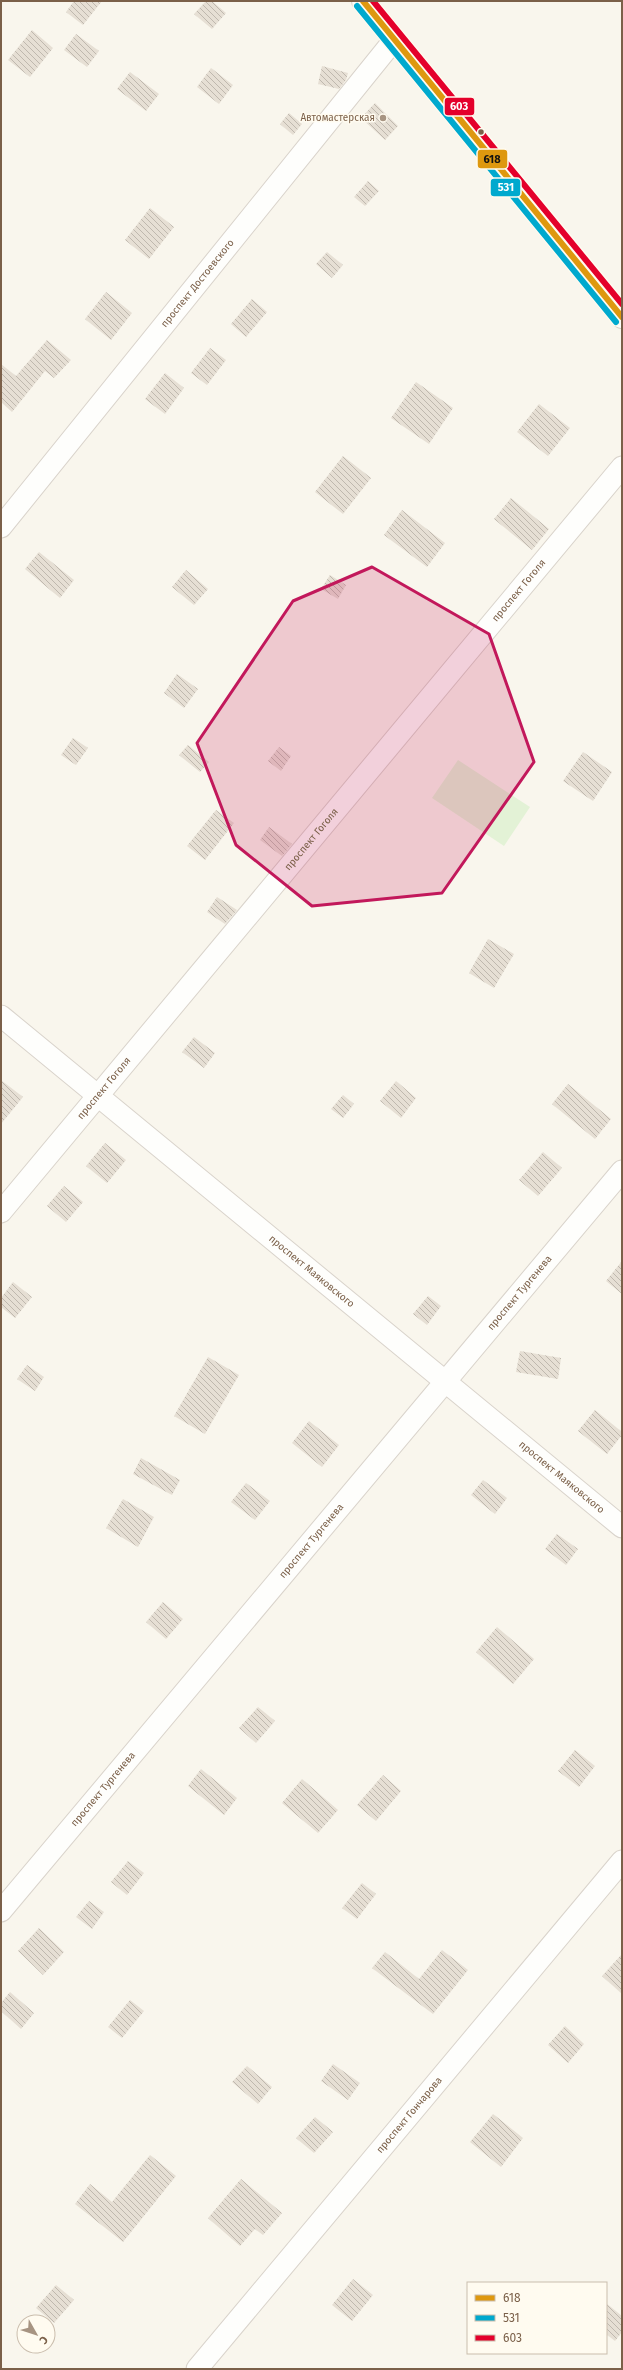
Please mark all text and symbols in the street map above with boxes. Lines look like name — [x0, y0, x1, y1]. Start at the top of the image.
line badge: 603 — [444, 97, 475, 116]
text: 603 — [450, 100, 468, 113]
place label: Автомастерская — [300, 112, 375, 124]
marker: Автомастерская — [378, 113, 388, 123]
unlabelled marker — [476, 127, 486, 137]
line badge: 618 — [477, 149, 508, 169]
text: 618 — [483, 153, 501, 166]
line badge: 531 — [490, 178, 521, 197]
text: 531 — [498, 181, 514, 194]
street label: проспект Достоевского — [158, 237, 237, 330]
street label: проспект Гоголя — [490, 557, 548, 624]
street label: проспект Гоголя — [282, 806, 341, 873]
street label: проспект Гоголя — [75, 1055, 133, 1122]
street label: проспект Маяковского — [266, 1233, 357, 1310]
street label: проспект Тургенева — [485, 1253, 554, 1333]
street label: проспект Маяковского — [516, 1439, 607, 1516]
street label: проспект Тургенева — [277, 1501, 346, 1581]
street label: проспект Тургенева — [68, 1749, 138, 1829]
street label: проспект Гончарова — [374, 2075, 445, 2156]
legend — [467, 2282, 607, 2354]
text: 618 — [503, 2291, 521, 2305]
text: 531 — [503, 2311, 520, 2325]
north arrow — [16, 2314, 56, 2354]
text: 603 — [503, 2331, 522, 2345]
text: С — [36, 2333, 50, 2347]

